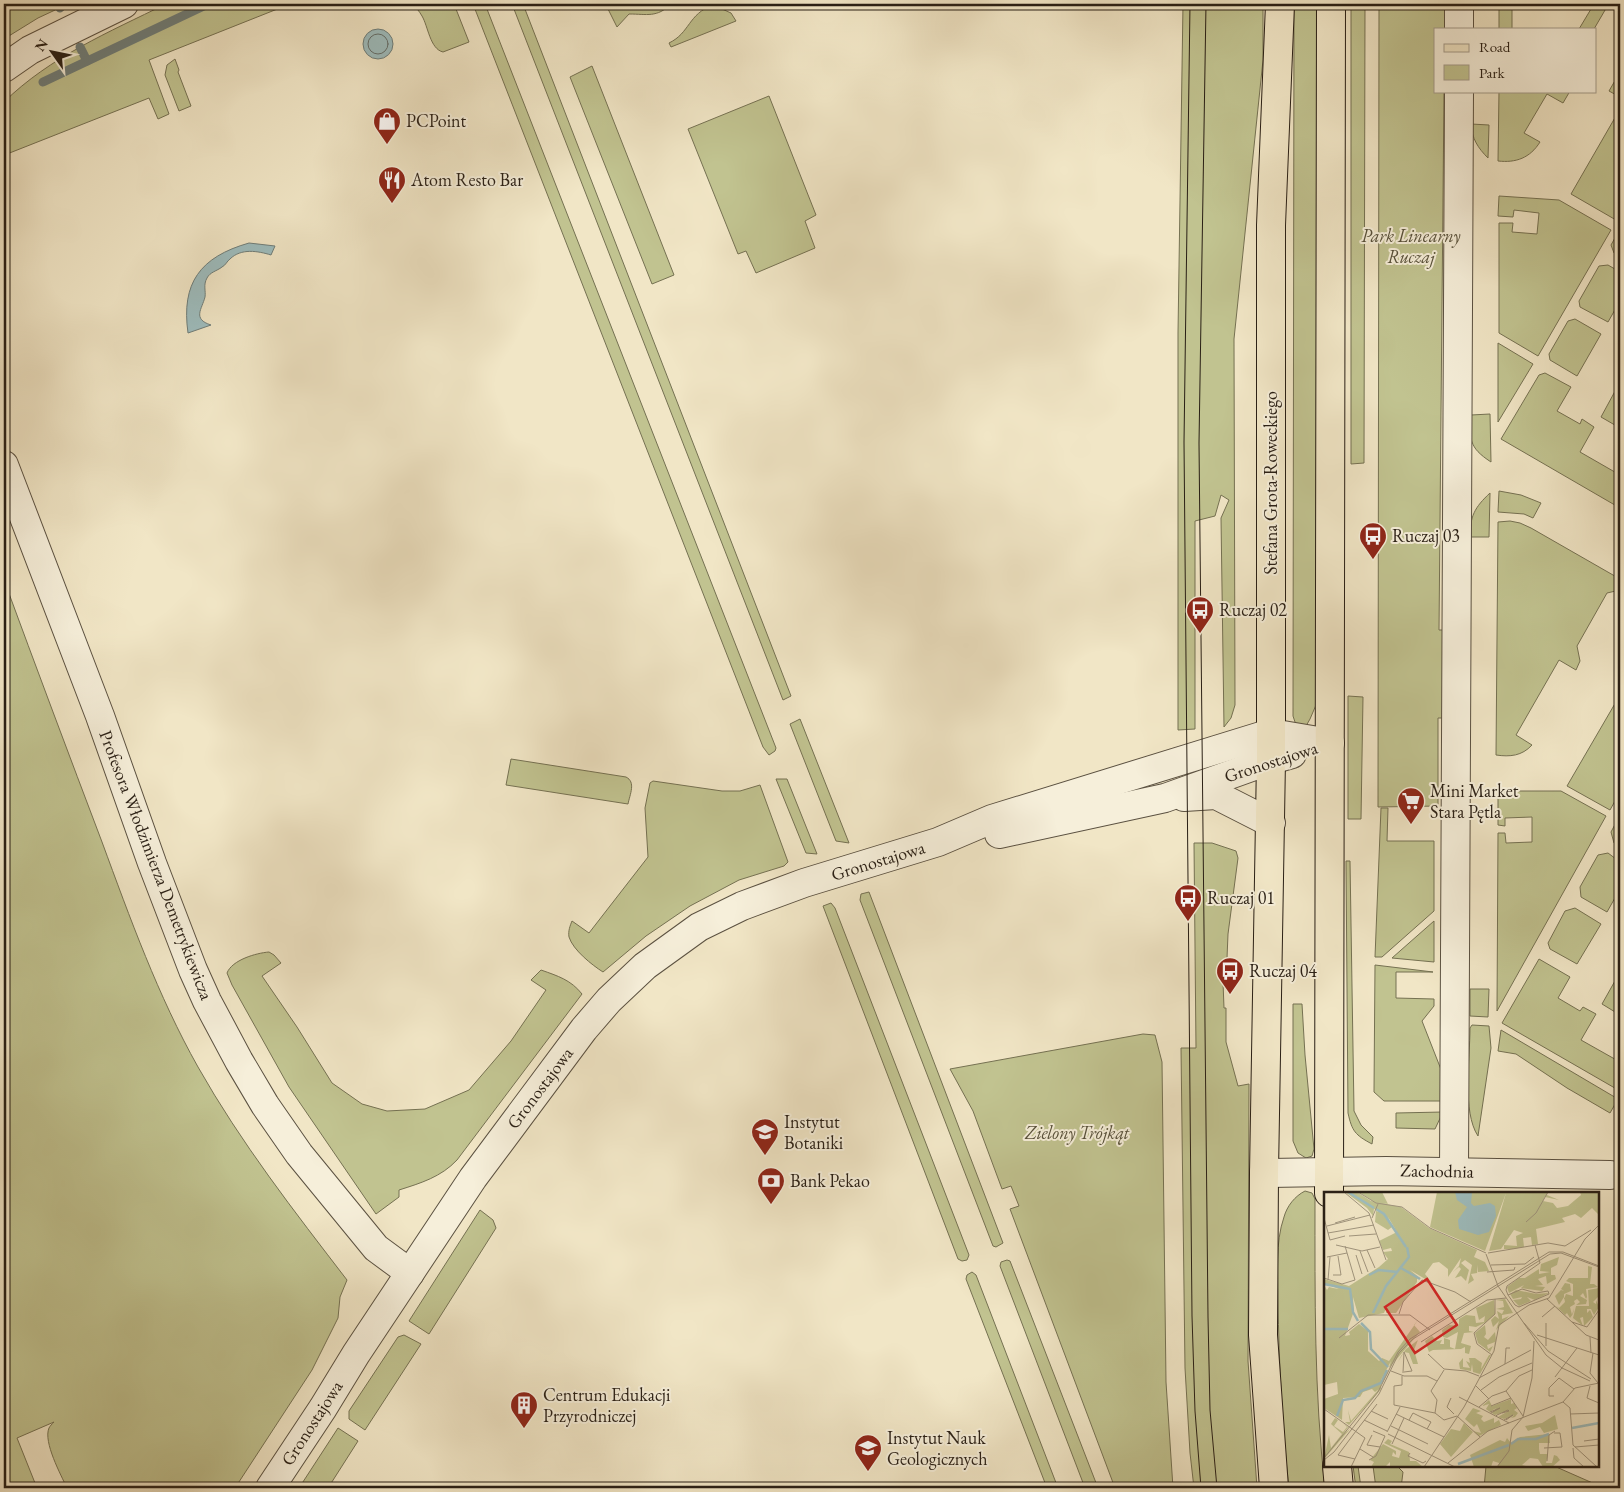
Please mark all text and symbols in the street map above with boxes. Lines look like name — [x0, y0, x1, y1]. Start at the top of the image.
north arrow — [28, 28, 78, 78]
legend — [1434, 28, 1596, 92]
text: N — [30, 35, 52, 55]
text: Road — [1479, 37, 1511, 56]
text: Park — [1479, 63, 1506, 82]
shop icon: PCPoint — [372, 106, 402, 145]
place label: PCPoint — [406, 109, 467, 132]
restaurant icon: Atom Resto Bar — [377, 165, 407, 204]
place label: Atom Resto Bar — [410, 168, 523, 191]
park label: Park Linearny Ruczaj — [1361, 224, 1461, 269]
street label: Stefana Grota-Roweckiego — [1259, 391, 1282, 575]
bus stop icon: Ruczaj 03 — [1358, 521, 1388, 560]
place label: Ruczaj 03 — [1392, 524, 1460, 547]
bus stop icon: Ruczaj 02 — [1185, 595, 1215, 634]
place label: Ruczaj 02 — [1219, 598, 1287, 621]
street label: Profesora Włodzimierza Demetrykiewicza — [94, 727, 219, 1004]
street label: Gronostajowa — [1221, 735, 1321, 787]
place label: Mini Market Stara Pętla — [1430, 779, 1519, 823]
supermarket icon: Mini Market Stara Pętla — [1396, 786, 1426, 825]
street label: Gronostajowa — [828, 835, 928, 886]
bus stop icon: Ruczaj 01 — [1173, 883, 1203, 922]
place label: Ruczaj 01 — [1207, 886, 1275, 909]
bus stop icon: Ruczaj 04 — [1215, 956, 1245, 995]
place label: Ruczaj 04 — [1249, 959, 1317, 982]
street label: Gronostajowa — [501, 1041, 578, 1133]
place label: Instytut Botaniki — [784, 1110, 844, 1154]
school or university icon: Instytut Botaniki — [750, 1117, 780, 1156]
park label: Zielony Trójkąt — [1024, 1121, 1130, 1145]
street label: Zachodnia — [1400, 1158, 1475, 1183]
bank icon: Bank Pekao — [756, 1166, 786, 1205]
place label: Bank Pekao — [790, 1169, 870, 1192]
inset map — [1324, 1192, 1599, 1467]
street label: Gronostajowa — [276, 1375, 348, 1470]
place label: Centrum Edukacji Przyrodniczej — [543, 1383, 671, 1427]
building icon: Centrum Edukacji Przyrodniczej — [509, 1390, 539, 1429]
place label: Instytut Nauk Geologicznych — [887, 1426, 988, 1470]
school or university icon: Instytut Nauk Geologicznych — [853, 1433, 883, 1472]

